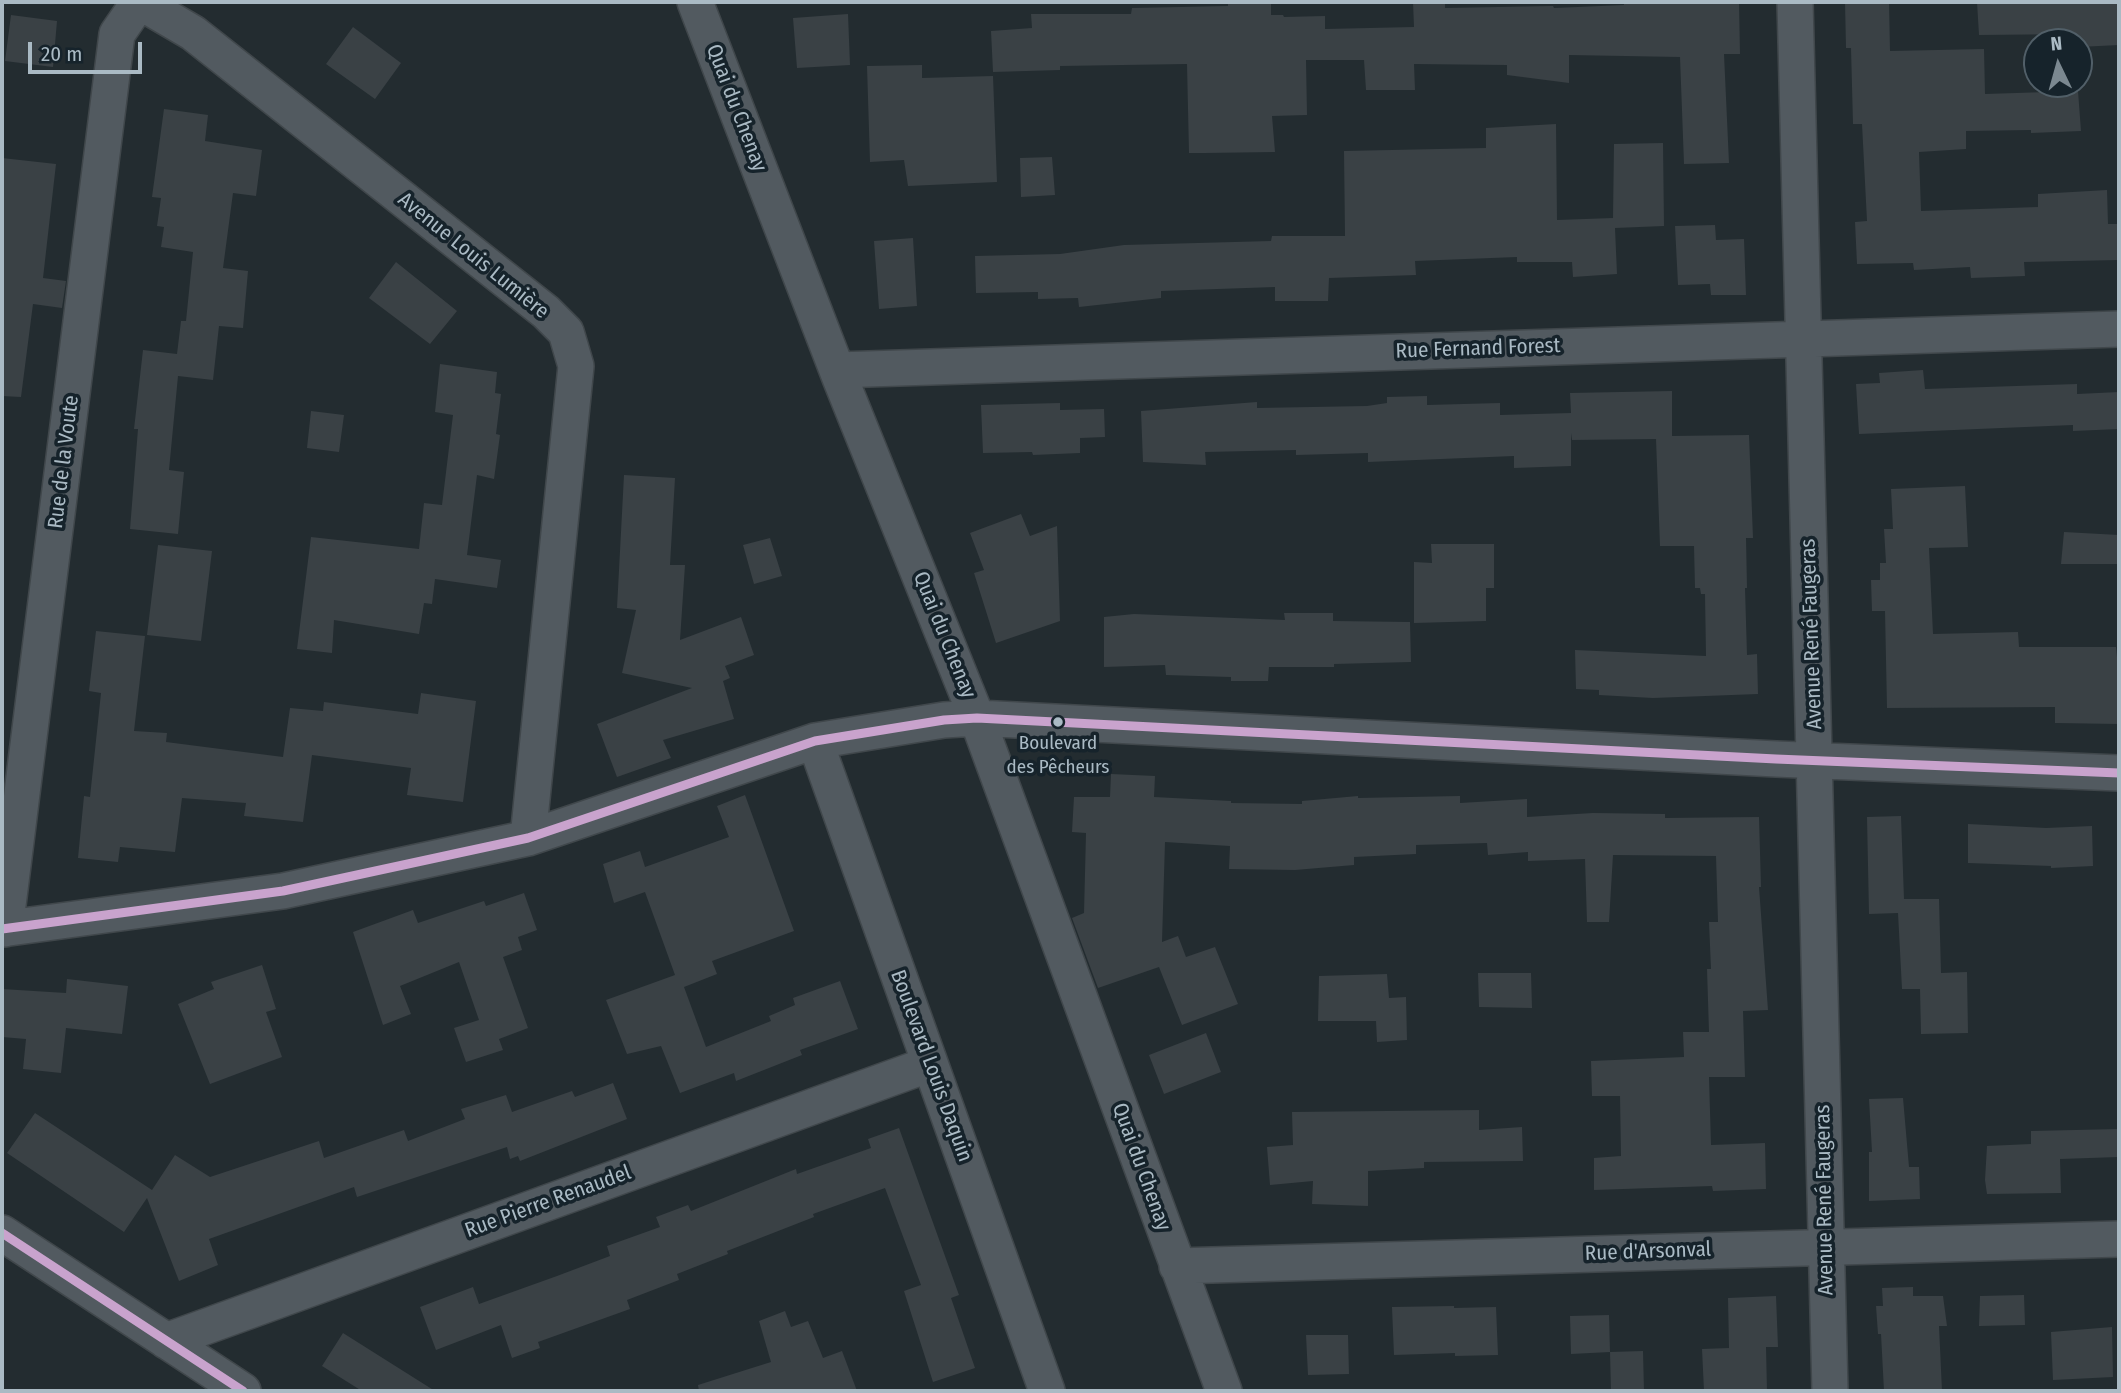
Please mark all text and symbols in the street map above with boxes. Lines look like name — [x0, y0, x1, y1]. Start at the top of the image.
scale bar — [32, 28, 145, 72]
north arrow — [2023, 28, 2093, 98]
text: N — [2050, 32, 2063, 56]
text: 20 m — [41, 41, 82, 67]
street label: Quai du Chenay — [700, 41, 772, 175]
street label: Avenue Louis Lumière — [392, 187, 554, 325]
street label: Rue Fernand Forest — [1395, 334, 1561, 364]
street label: Rue de la Voute — [43, 394, 85, 530]
street label: Avenue René Faugeras — [1796, 538, 1828, 730]
street label: Quai du Chenay — [907, 568, 981, 702]
marker: Boulevard des Pêcheurs — [1051, 715, 1065, 729]
place label: Boulevard des Pêcheurs — [1007, 733, 1109, 777]
street label: Boulevard Louis Daquin — [885, 967, 977, 1165]
street label: Quai du Chenay — [1106, 1100, 1176, 1234]
street label: Avenue René Faugeras — [1811, 1104, 1839, 1296]
street label: Rue Pierre Renaudel — [462, 1160, 634, 1244]
street label: Rue d'Arsonval — [1584, 1237, 1712, 1267]

